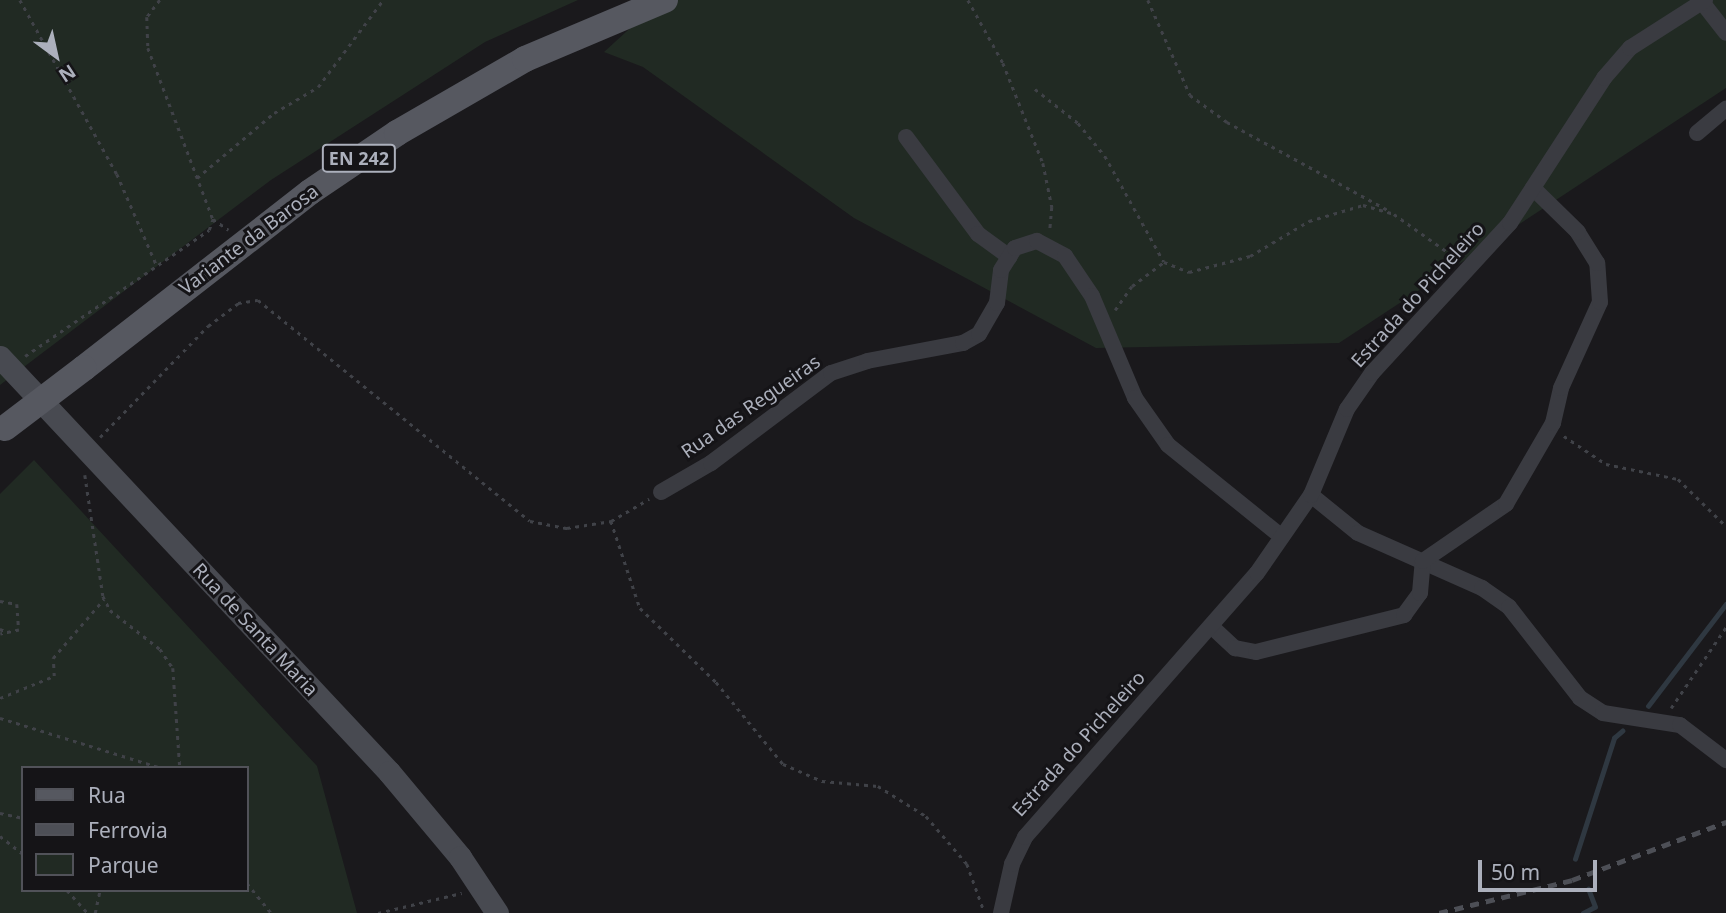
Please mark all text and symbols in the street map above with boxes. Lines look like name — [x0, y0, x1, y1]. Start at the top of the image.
north arrow — [21, 21, 91, 91]
text: N — [54, 58, 81, 89]
road number: EN 242 — [320, 144, 398, 173]
street label: Variante da Barosa — [175, 180, 323, 300]
street label: Estrada do Picheleiro — [1347, 218, 1489, 372]
street label: Rua das Regueiras — [677, 351, 825, 463]
street label: Rua de Santa Maria — [188, 559, 322, 701]
street label: Estrada do Picheleiro — [1008, 667, 1150, 821]
legend — [21, 766, 248, 892]
text: Rua — [88, 781, 126, 809]
text: Ferrovia — [88, 816, 168, 844]
scale bar — [1481, 846, 1600, 890]
text: Parque — [88, 851, 158, 879]
text: 50 m — [1491, 858, 1540, 886]

